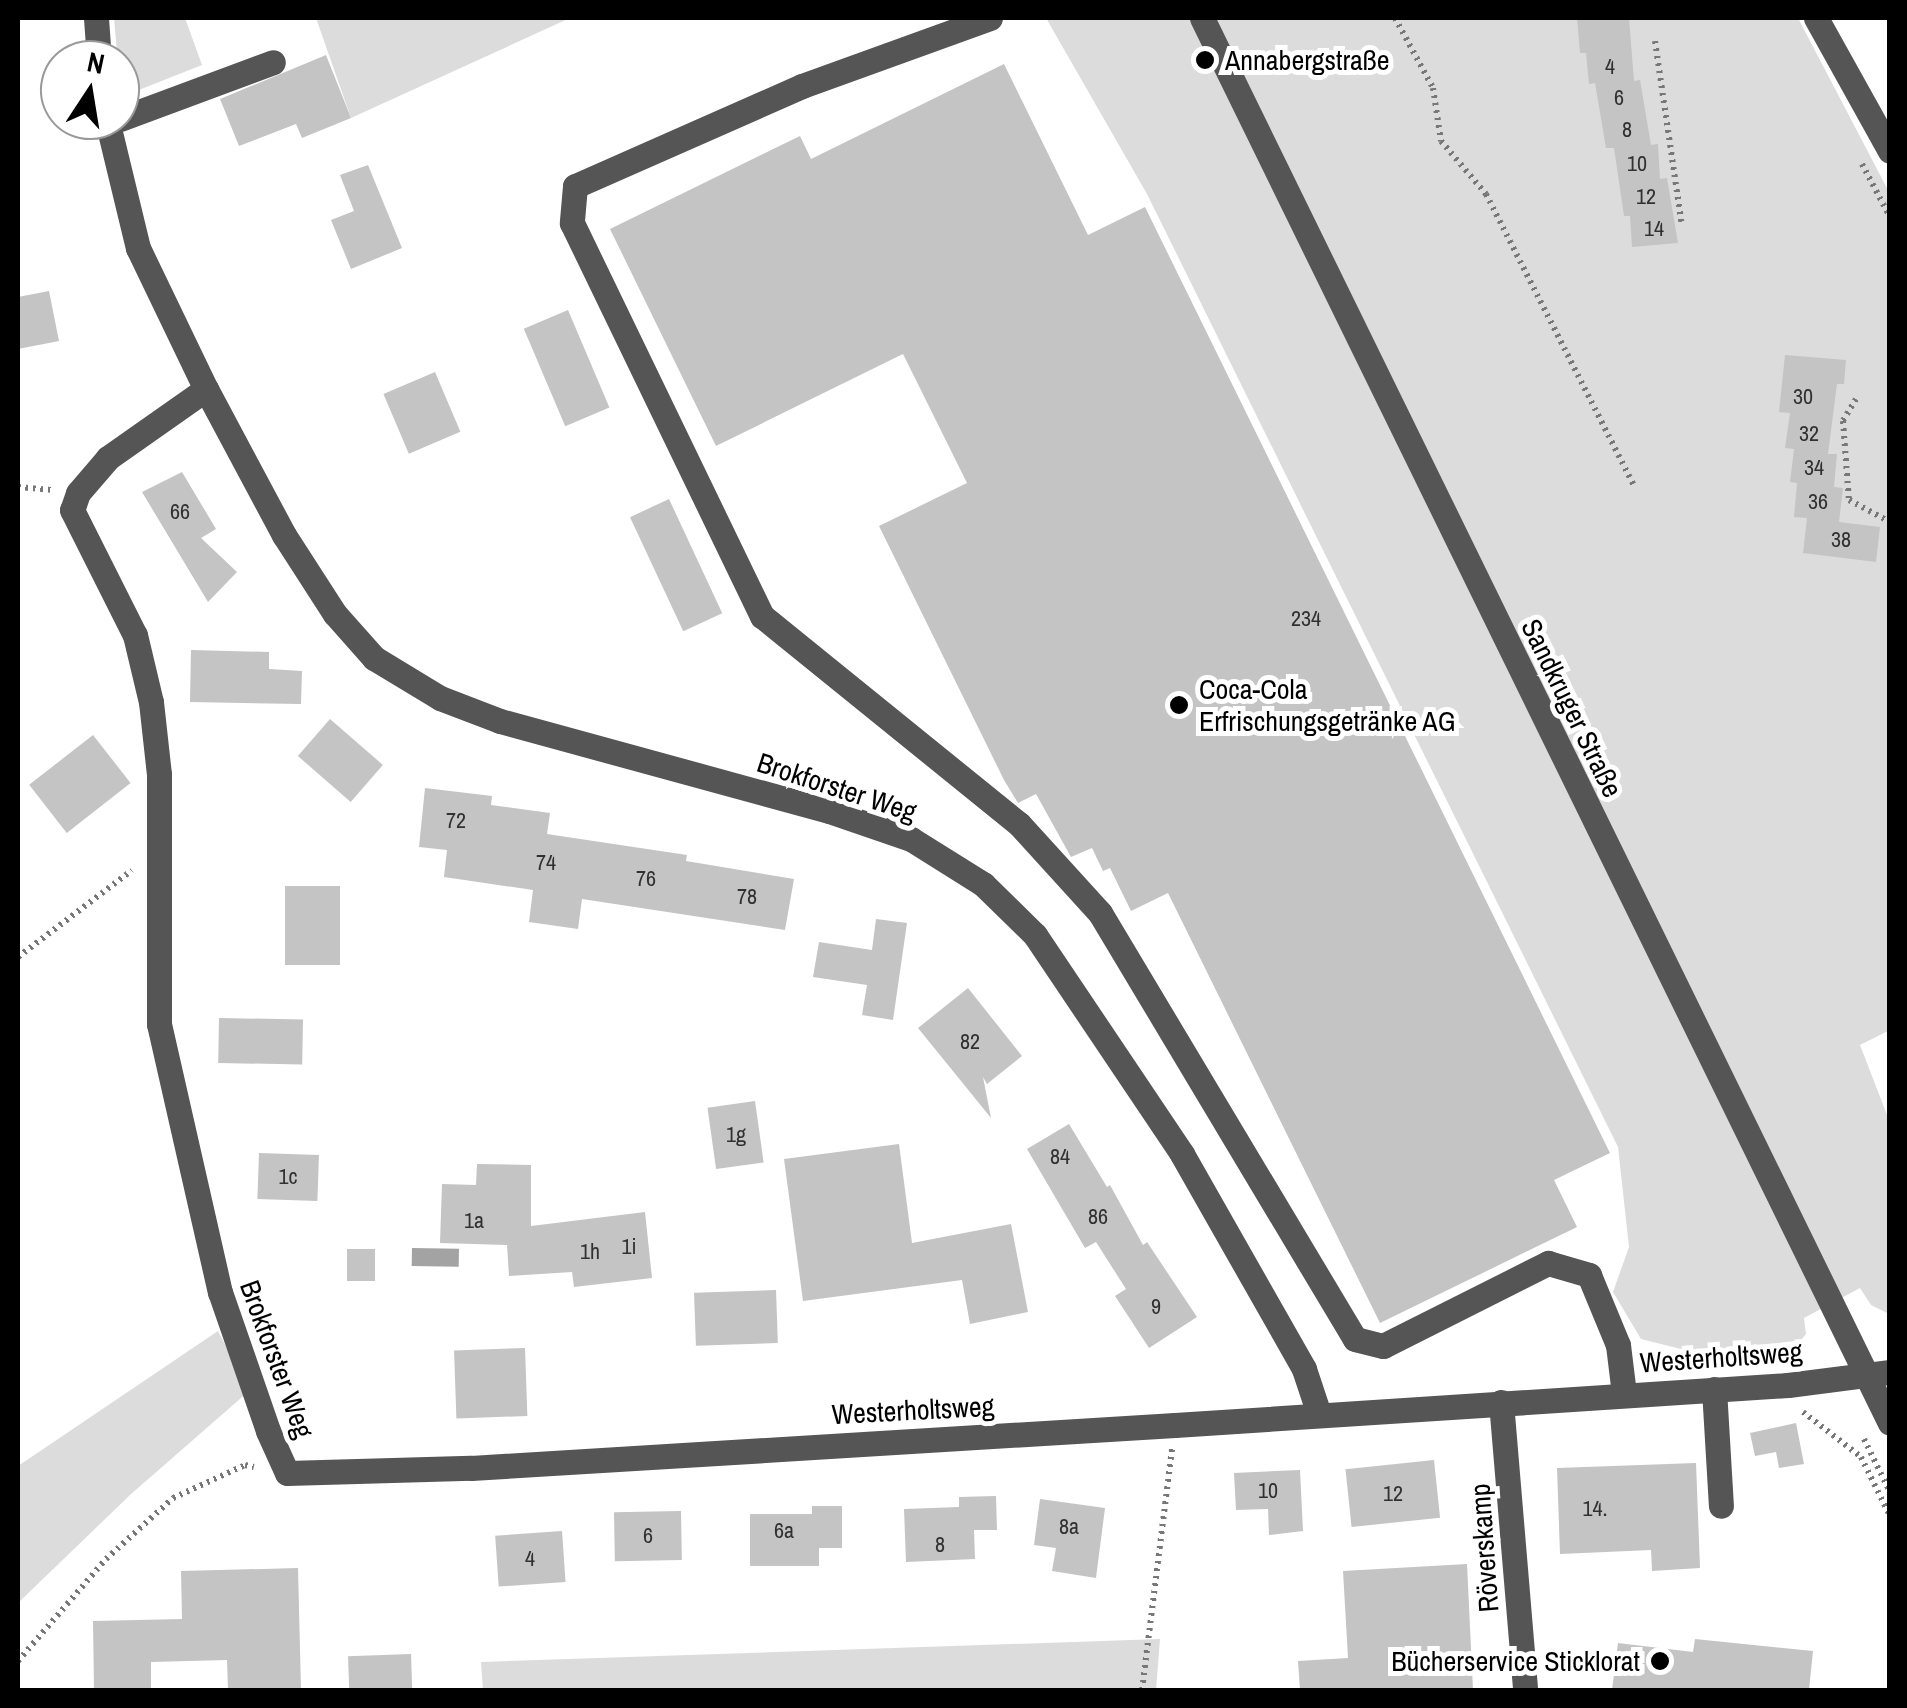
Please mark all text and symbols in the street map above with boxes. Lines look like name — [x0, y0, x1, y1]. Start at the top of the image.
north arrow — [40, 40, 140, 140]
text: N — [84, 42, 108, 83]
place label: Annabergstraße — [1225, 43, 1390, 77]
marker: Annabergstraße — [1194, 49, 1216, 71]
house number: 4 — [1605, 54, 1615, 80]
house number: 6 — [1614, 85, 1624, 111]
house number: 8 — [1622, 117, 1632, 143]
house number: 10 — [1627, 151, 1647, 177]
house number: 12 — [1636, 184, 1656, 210]
house number: 14 — [1644, 216, 1664, 242]
house number: 30 — [1793, 384, 1813, 410]
house number: 32 — [1799, 421, 1819, 447]
house number: 34 — [1804, 455, 1824, 481]
house number: 36 — [1808, 489, 1828, 515]
house number: 66 — [170, 499, 190, 525]
house number: 38 — [1831, 527, 1851, 553]
house number: 234 — [1291, 606, 1321, 632]
street label: Sandkruger Straße — [1514, 613, 1630, 803]
place label: Coca-Cola Erfrischungsgetränke AG — [1199, 672, 1457, 738]
marker: Coca-Cola Erfrischungsgetränke AG — [1168, 694, 1190, 716]
street label: Brokforster Weg — [753, 745, 921, 829]
house number: 72 — [446, 808, 466, 834]
house number: 74 — [536, 850, 556, 876]
house number: 76 — [636, 866, 656, 892]
house number: 78 — [737, 884, 757, 910]
house number: 82 — [960, 1029, 980, 1055]
house number: 1g — [726, 1122, 746, 1148]
house number: 84 — [1050, 1144, 1070, 1170]
house number: 1c — [278, 1164, 298, 1190]
house number: 86 — [1088, 1204, 1108, 1230]
house number: 1a — [464, 1208, 484, 1234]
house number: 1i — [621, 1234, 637, 1260]
house number: 1h — [580, 1239, 600, 1265]
street label: Brokforster Weg — [233, 1276, 321, 1442]
house number: 9 — [1151, 1294, 1161, 1320]
street label: Westerholtsweg — [1639, 1335, 1803, 1379]
street label: Westerholtsweg — [831, 1389, 995, 1431]
house number: 10 — [1258, 1478, 1278, 1504]
house number: 12 — [1383, 1481, 1403, 1507]
street label: Röverskamp — [1463, 1483, 1505, 1613]
house number: 14. — [1582, 1496, 1608, 1522]
house number: 8a — [1059, 1514, 1079, 1540]
house number: 6a — [774, 1518, 794, 1544]
house number: 6 — [643, 1523, 653, 1549]
house number: 8 — [935, 1532, 945, 1558]
house number: 4 — [525, 1546, 535, 1572]
place label: Bücherservice Sticklorat — [1391, 1644, 1640, 1678]
marker: Bücherservice Sticklorat — [1649, 1650, 1671, 1672]

